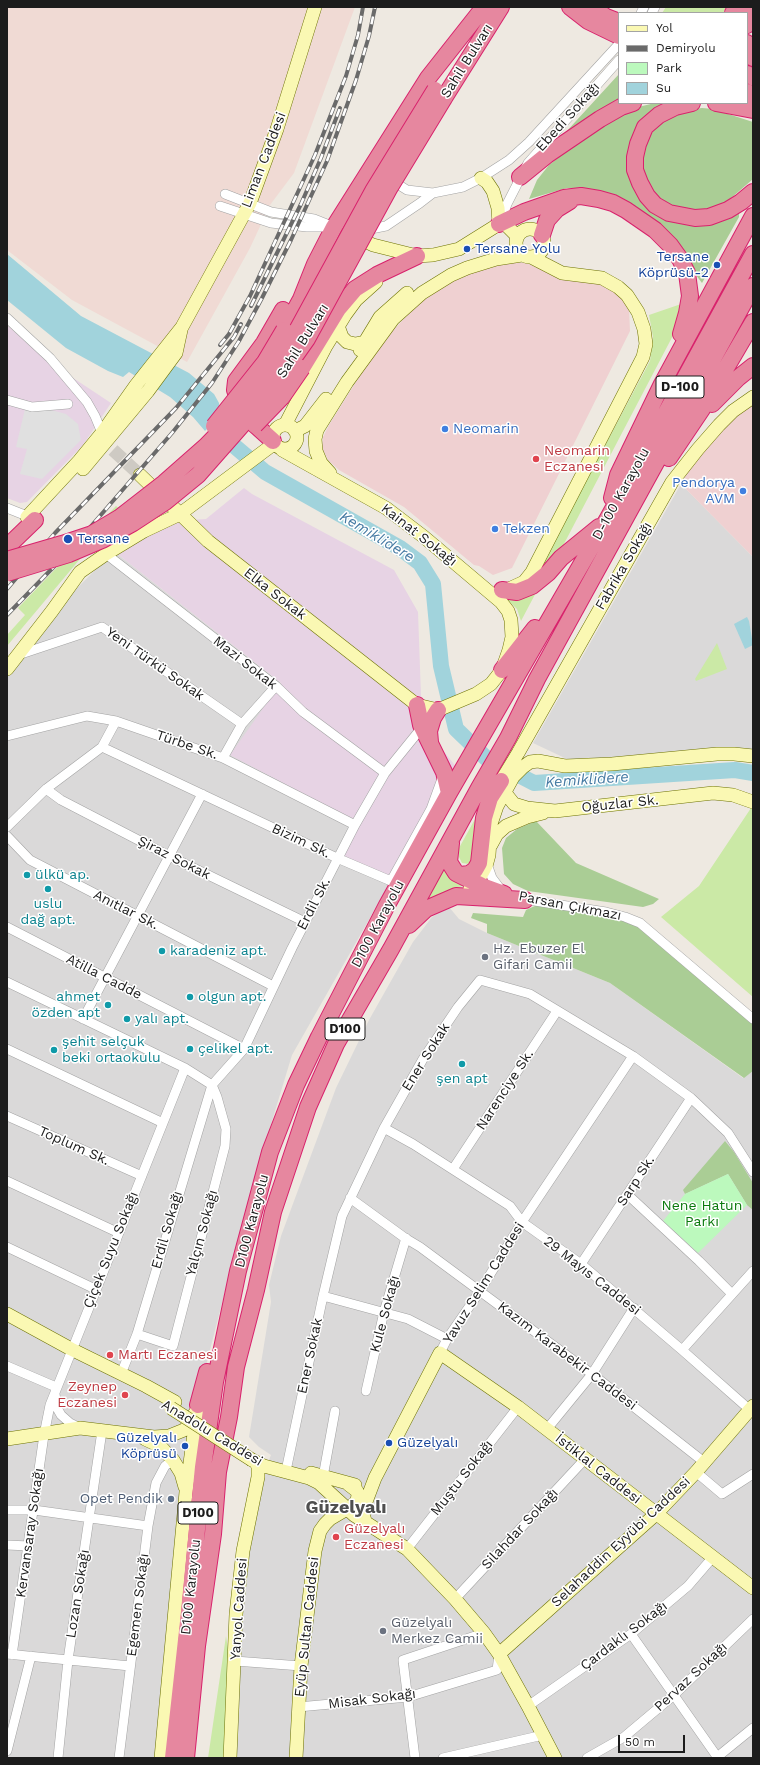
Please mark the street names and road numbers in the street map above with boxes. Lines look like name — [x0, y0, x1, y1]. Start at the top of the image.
street label: Sahil Bulvarı — [438, 21, 496, 101]
street label: Ebedi Sokağı — [533, 79, 603, 155]
street label: Liman Caddesi — [238, 110, 290, 210]
street label: Sahil Bulvarı — [274, 301, 332, 381]
road number: D-100 — [656, 376, 704, 398]
street label: D-100 Karayolu — [589, 445, 653, 543]
street label: Kainat Sokağı — [378, 500, 460, 570]
street label: Fabrika Sokağı — [592, 519, 656, 613]
street label: Elka Sokak — [240, 564, 310, 624]
street label: Yeni Türkü Sokak — [102, 624, 208, 704]
street label: Mazi Sokak — [210, 633, 280, 693]
street label: Türbe Sk. — [154, 727, 220, 763]
street label: Oğuzlar Sk. — [581, 792, 659, 816]
street label: Bizim Sk. — [269, 820, 333, 862]
street label: Şiraz Sokak — [135, 833, 213, 883]
street label: Erdil Sk. — [294, 875, 334, 933]
street label: D100 Karayolu — [348, 878, 408, 970]
street label: Anıtlar Sk. — [91, 886, 161, 934]
street label: Parsan Çıkmazı — [517, 888, 623, 924]
street label: Atilla Cadde — [63, 951, 145, 1003]
road number: D100 — [325, 1018, 365, 1040]
street label: Ener Sokak — [398, 1020, 454, 1094]
street label: Narenciye Sk. — [473, 1047, 537, 1133]
street label: Toplum Sk. — [36, 1123, 112, 1169]
street label: Sarp Sk. — [614, 1153, 658, 1209]
street label: D100 Karayolu — [231, 1172, 273, 1270]
street label: Yalçın Sokağı — [182, 1188, 222, 1278]
street label: Çiçek Suyu Sokağı — [80, 1189, 142, 1311]
street label: Erdil Sokağı — [148, 1189, 186, 1271]
street label: Yavuz Selim Caddesi — [440, 1219, 528, 1347]
street label: 29 Mayıs Caddesi — [540, 1233, 644, 1319]
street label: Kule Sokağı — [367, 1274, 403, 1354]
street label: Kazım Karabekir Caddesi — [494, 1298, 640, 1414]
street label: Ener Sokak — [294, 1316, 326, 1396]
street label: Anadolu Caddesi — [158, 1396, 266, 1470]
street label: İstiklal Caddesi — [552, 1430, 644, 1508]
street label: Muştu Sokağı — [427, 1437, 497, 1519]
street label: Kervansaray Sokağı — [13, 1467, 47, 1599]
street label: Selahaddin Eyyübi Caddesi — [548, 1473, 694, 1611]
street label: Silahdar Sokağı — [478, 1485, 562, 1573]
road number: D100 — [178, 1502, 218, 1524]
street label: D100 Karayolu — [178, 1538, 204, 1636]
street label: Lozan Sokağı — [63, 1548, 93, 1640]
street label: Egemen Sokağı — [123, 1553, 153, 1657]
street label: Eyüp Sultan Caddesi — [291, 1556, 323, 1698]
street label: Yanyol Caddesi — [227, 1557, 251, 1661]
street label: Çardaklı Sokağı — [577, 1598, 671, 1674]
street label: Pervaz Sokağı — [651, 1639, 731, 1715]
street label: Misak Sokağı — [327, 1685, 417, 1713]

